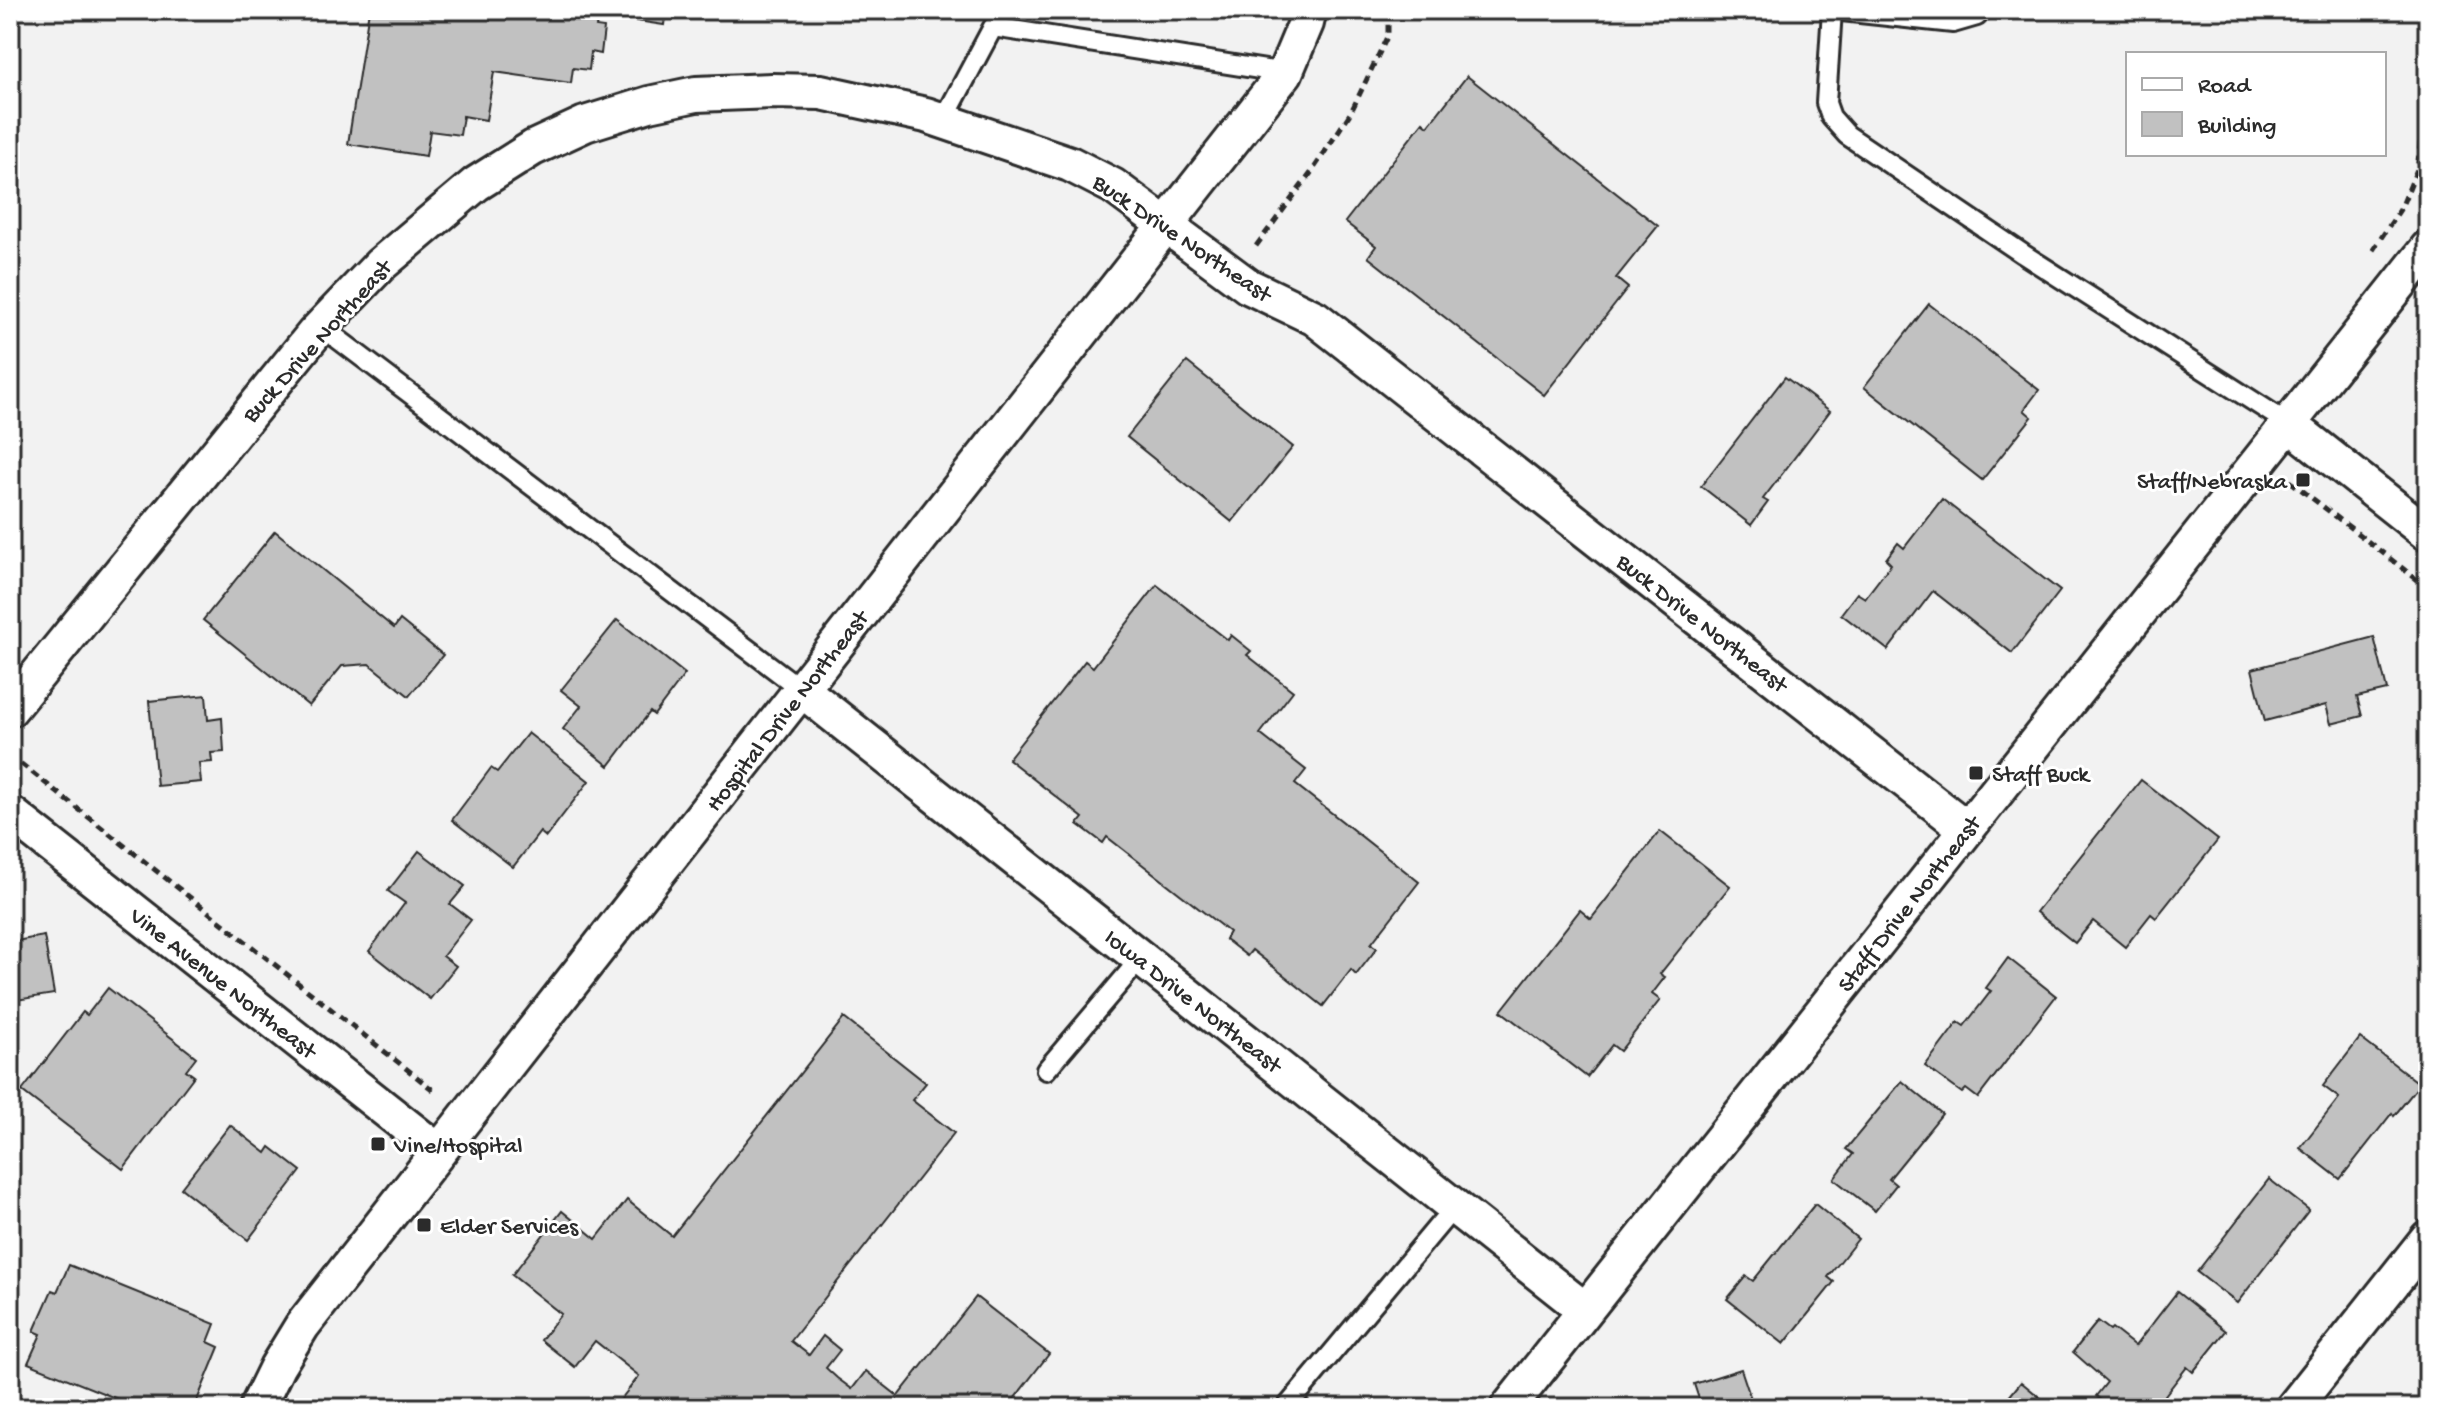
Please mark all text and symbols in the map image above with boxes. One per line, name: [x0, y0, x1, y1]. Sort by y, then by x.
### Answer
legend: [2126, 52, 2386, 156]
text: Road: [2198, 73, 2252, 102]
text: Building: [2197, 113, 2276, 142]
street label: Buck Drive Northeast: [1085, 169, 1278, 312]
street label: Buck Drive Northeast: [237, 253, 401, 431]
place label: Staff/Nebraska: [2137, 469, 2288, 498]
marker: Staff/Nebraska: [2294, 471, 2312, 489]
street label: Buck Drive Northeast: [1608, 548, 1794, 702]
street label: Hospital Drive Northeast: [701, 604, 878, 819]
place label: Staff Buck: [1992, 762, 2091, 791]
marker: Staff Buck: [1967, 764, 1985, 782]
street label: Staff Drive Northeast: [1833, 809, 1990, 999]
street label: Vine Avenue Northeast: [122, 902, 323, 1068]
street label: Iowa Drive Northeast: [1097, 924, 1288, 1082]
place label: Vine/Hospital: [393, 1133, 523, 1162]
marker: Vine/Hospital: [369, 1135, 387, 1153]
place label: Elder Services: [440, 1214, 579, 1243]
marker: Elder Services: [415, 1216, 433, 1234]

